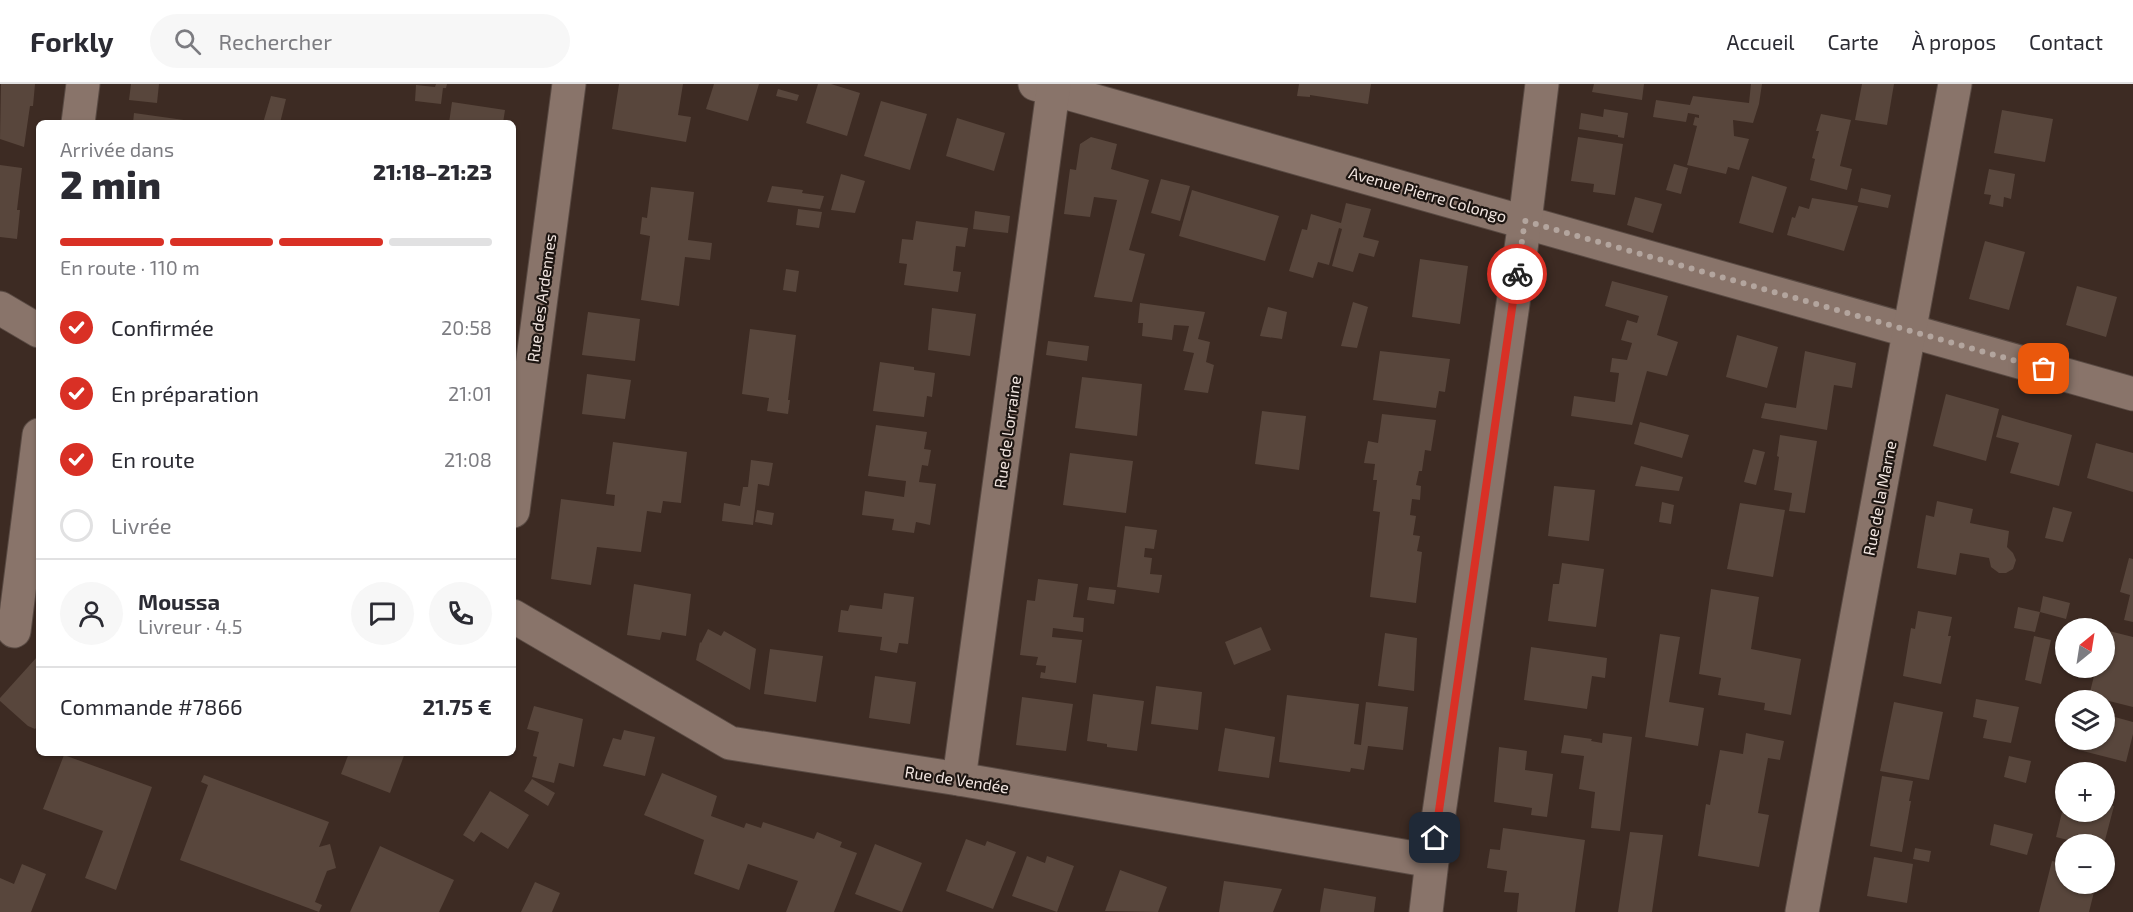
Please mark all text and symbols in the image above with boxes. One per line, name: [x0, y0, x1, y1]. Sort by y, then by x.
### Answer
search box: [150, 14, 570, 68]
text: Forkly: [30, 24, 114, 58]
icon: search: [171, 25, 204, 58]
text: Rechercher: [219, 28, 332, 54]
text: Accueil: [1726, 29, 1795, 54]
text: Carte: [1828, 29, 1879, 54]
text: À propos: [1912, 29, 1996, 54]
text: Contact: [2029, 29, 2103, 54]
text: Arrivée dans: [60, 137, 174, 161]
text: 21:18–21:23: [373, 158, 492, 184]
text: 2 min: [60, 160, 161, 207]
street label: Avenue Pierre Colongo: [1347, 162, 1509, 226]
street label: Rue des Ardennes: [523, 233, 559, 363]
courier: [1487, 244, 1547, 304]
text: En route · 110 m: [60, 255, 200, 279]
icon: bike: [1501, 258, 1534, 291]
icon: check: [60, 311, 93, 344]
text: Confirmée: [111, 314, 214, 340]
text: 20:58: [441, 315, 492, 339]
pin: [2018, 343, 2069, 394]
icon: bag: [2027, 352, 2060, 385]
street label: Rue de Lorraine: [990, 375, 1024, 489]
icon: check: [60, 377, 93, 410]
text: En préparation: [111, 380, 259, 406]
text: 21:01: [448, 381, 492, 405]
street label: Rue de la Marne: [1859, 439, 1899, 557]
icon: check: [60, 443, 93, 476]
text: En route: [111, 446, 195, 472]
text: 21:08: [444, 447, 492, 471]
text: Livrée: [111, 512, 172, 538]
button: person: [60, 582, 123, 645]
button: chat: [351, 582, 414, 645]
button: phone: [429, 582, 492, 645]
text: Moussa: [138, 588, 220, 614]
text: Livreur · 4.5: [138, 614, 243, 638]
north arrow: [2055, 618, 2115, 678]
map controls: [2055, 618, 2115, 894]
button: layers: [2055, 690, 2115, 750]
text: Commande #7866: [60, 693, 243, 719]
text: 21.75 €: [422, 693, 492, 719]
street label: Rue de Vendée: [903, 761, 1011, 797]
button: +: [2055, 762, 2115, 822]
pin: [1409, 812, 1460, 863]
icon: home: [1418, 821, 1451, 854]
button: −: [2055, 834, 2115, 894]

